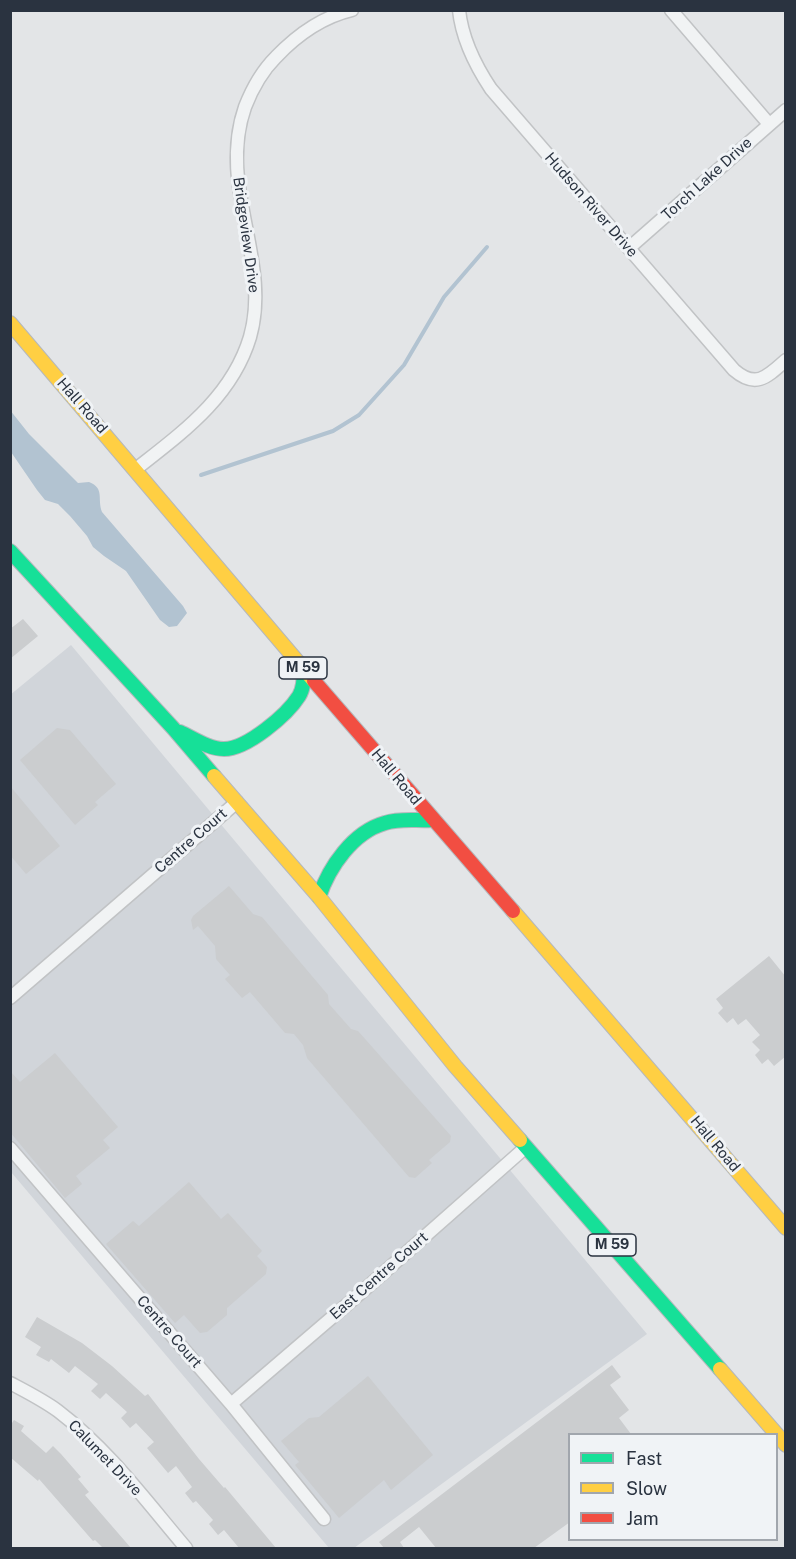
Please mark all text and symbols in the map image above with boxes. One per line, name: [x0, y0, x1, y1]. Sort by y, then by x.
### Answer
street label: Torch Lake Drive: [658, 134, 756, 224]
street label: Hudson River Drive: [541, 149, 641, 261]
street label: Bridgeview Drive: [229, 176, 263, 294]
street label: Hall Road: [53, 375, 111, 437]
road number: M 59: [279, 657, 327, 679]
street label: Hall Road: [367, 745, 425, 809]
street label: Centre Court: [151, 805, 231, 877]
street label: Hall Road: [686, 1112, 744, 1176]
street label: East Centre Court: [326, 1228, 432, 1324]
road number: M 59: [588, 1234, 636, 1256]
street label: Centre Court: [133, 1292, 205, 1372]
street label: Calumet Drive: [64, 1416, 146, 1500]
legend: [568, 1433, 778, 1541]
text: Fast: [626, 1448, 662, 1469]
text: Slow: [626, 1478, 667, 1499]
text: Jam: [626, 1508, 659, 1529]

